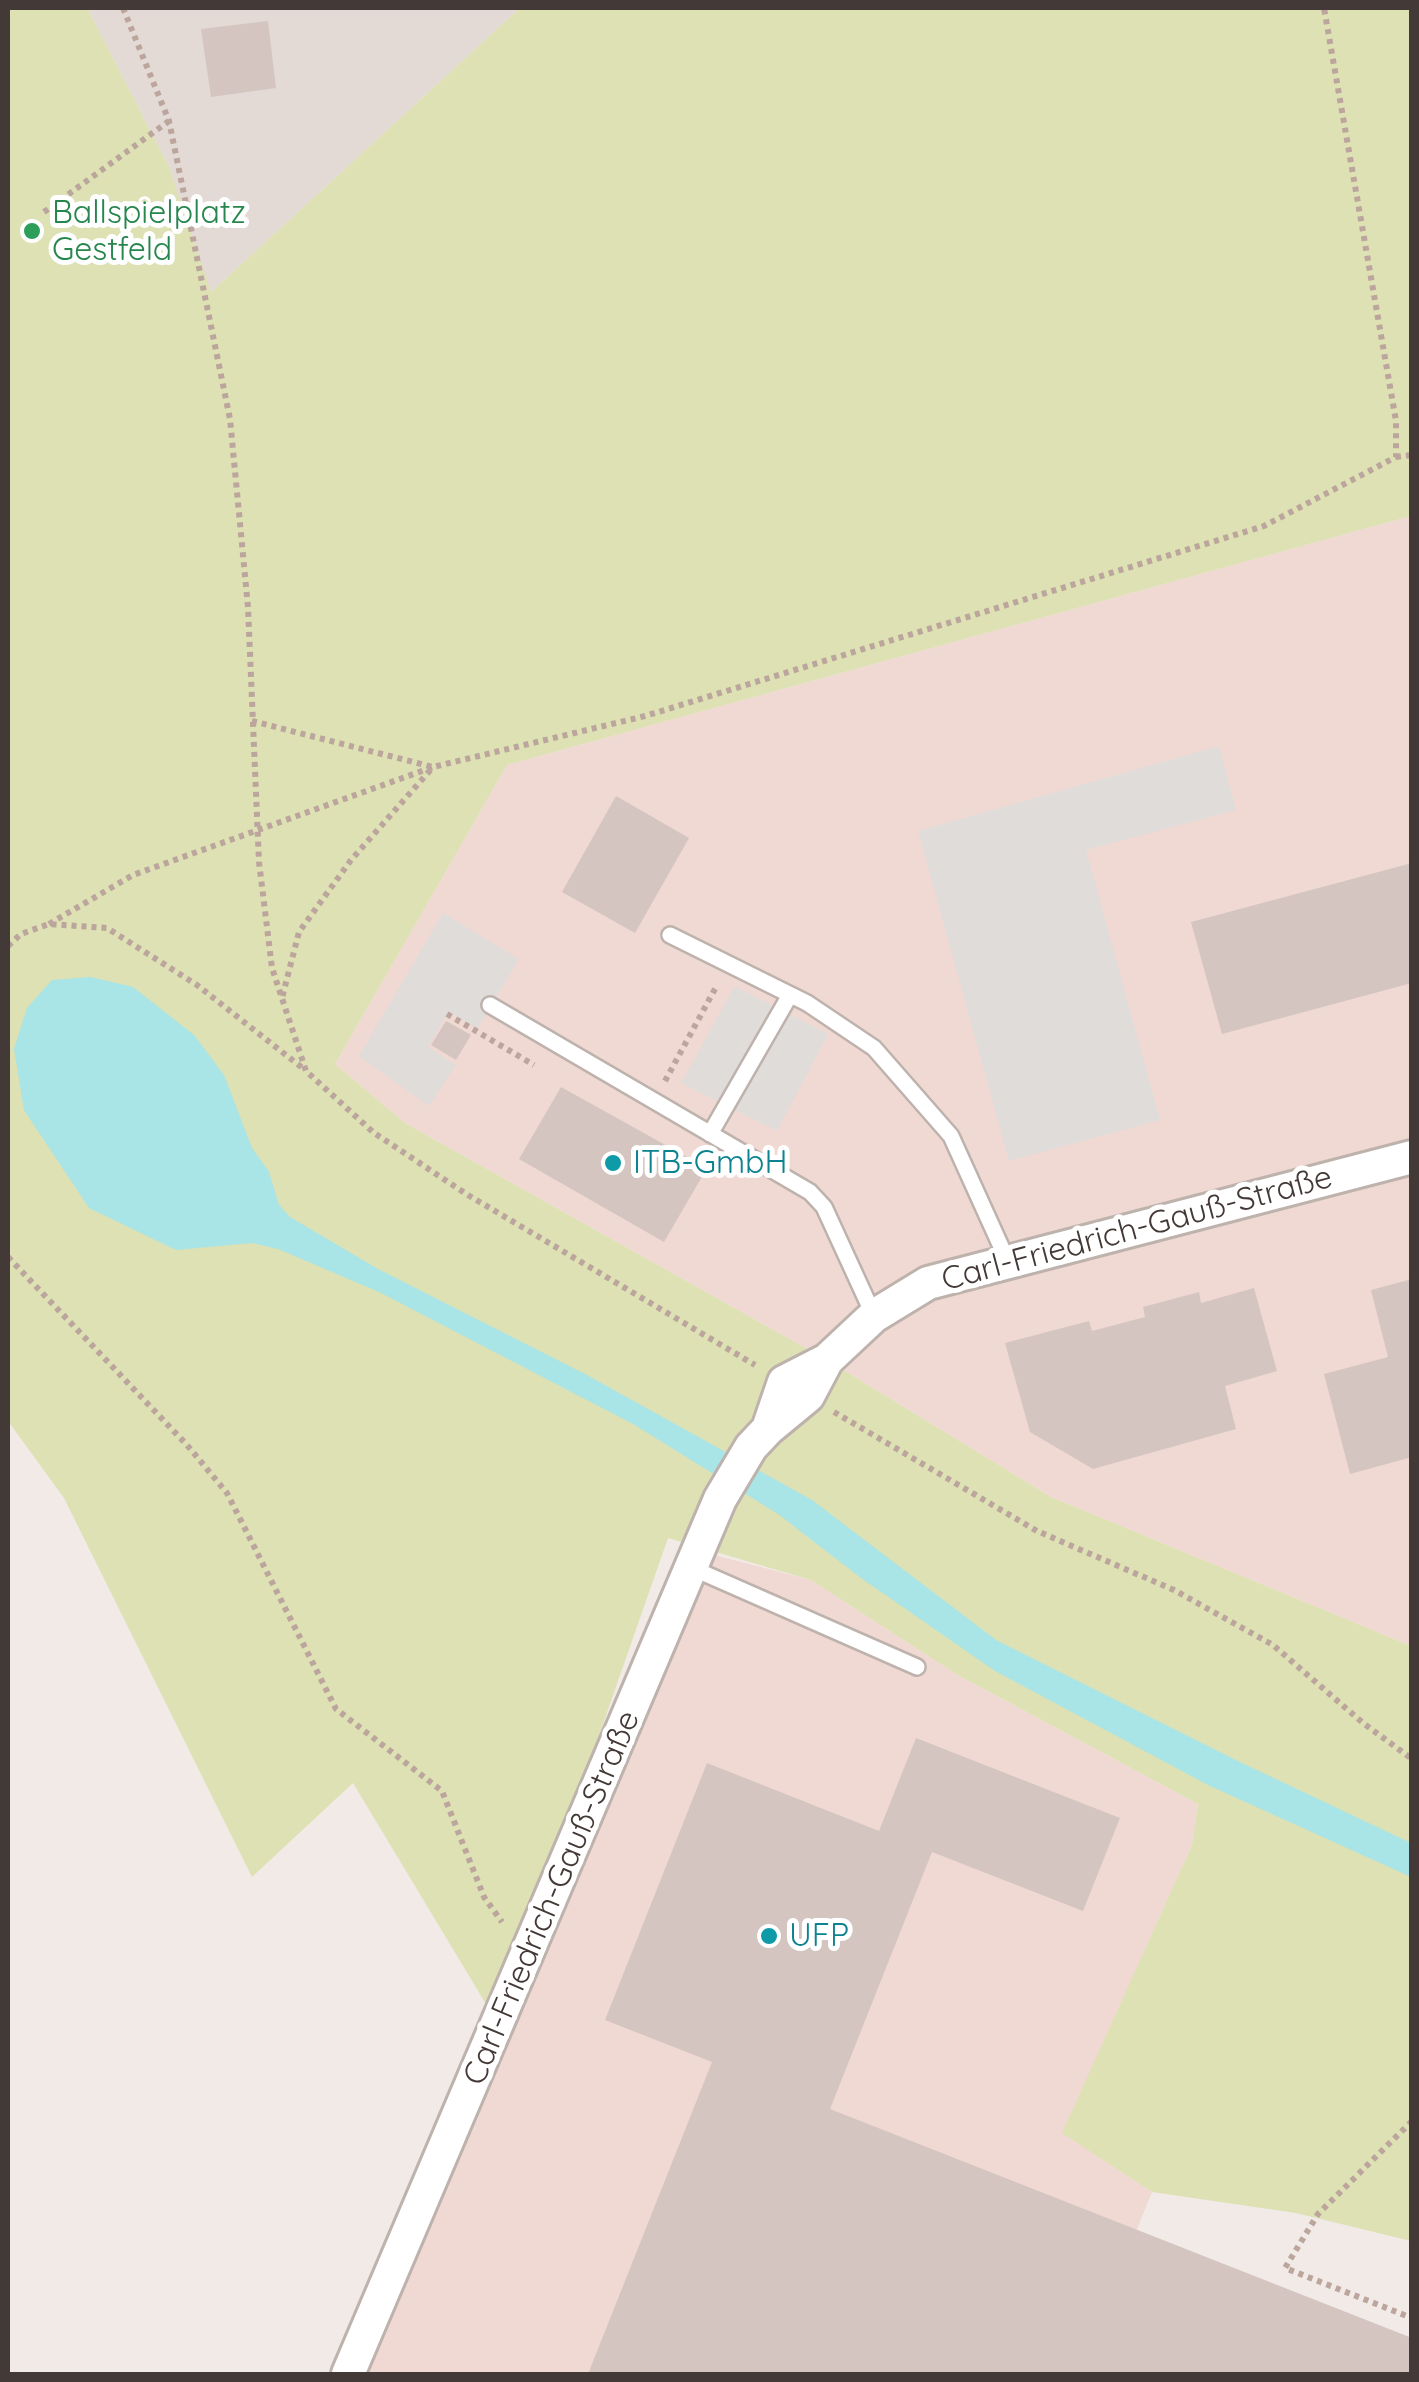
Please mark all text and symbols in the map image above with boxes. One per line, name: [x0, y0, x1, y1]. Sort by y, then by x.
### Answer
place label: Ballspielplatz Gestfeld: [52, 194, 246, 269]
marker: Ballspielplatz Gestfeld: [21, 220, 43, 242]
place label: ITB-GmbH: [633, 1144, 787, 1182]
marker: ITB-GmbH: [602, 1152, 624, 1174]
street label: Carl-Friedrich-Gauß-Straße: [938, 1158, 1336, 1300]
street label: Carl-Friedrich-Gauß-Straße: [456, 1705, 648, 2091]
place label: UFP: [789, 1917, 849, 1955]
marker: UFP: [758, 1925, 780, 1947]

